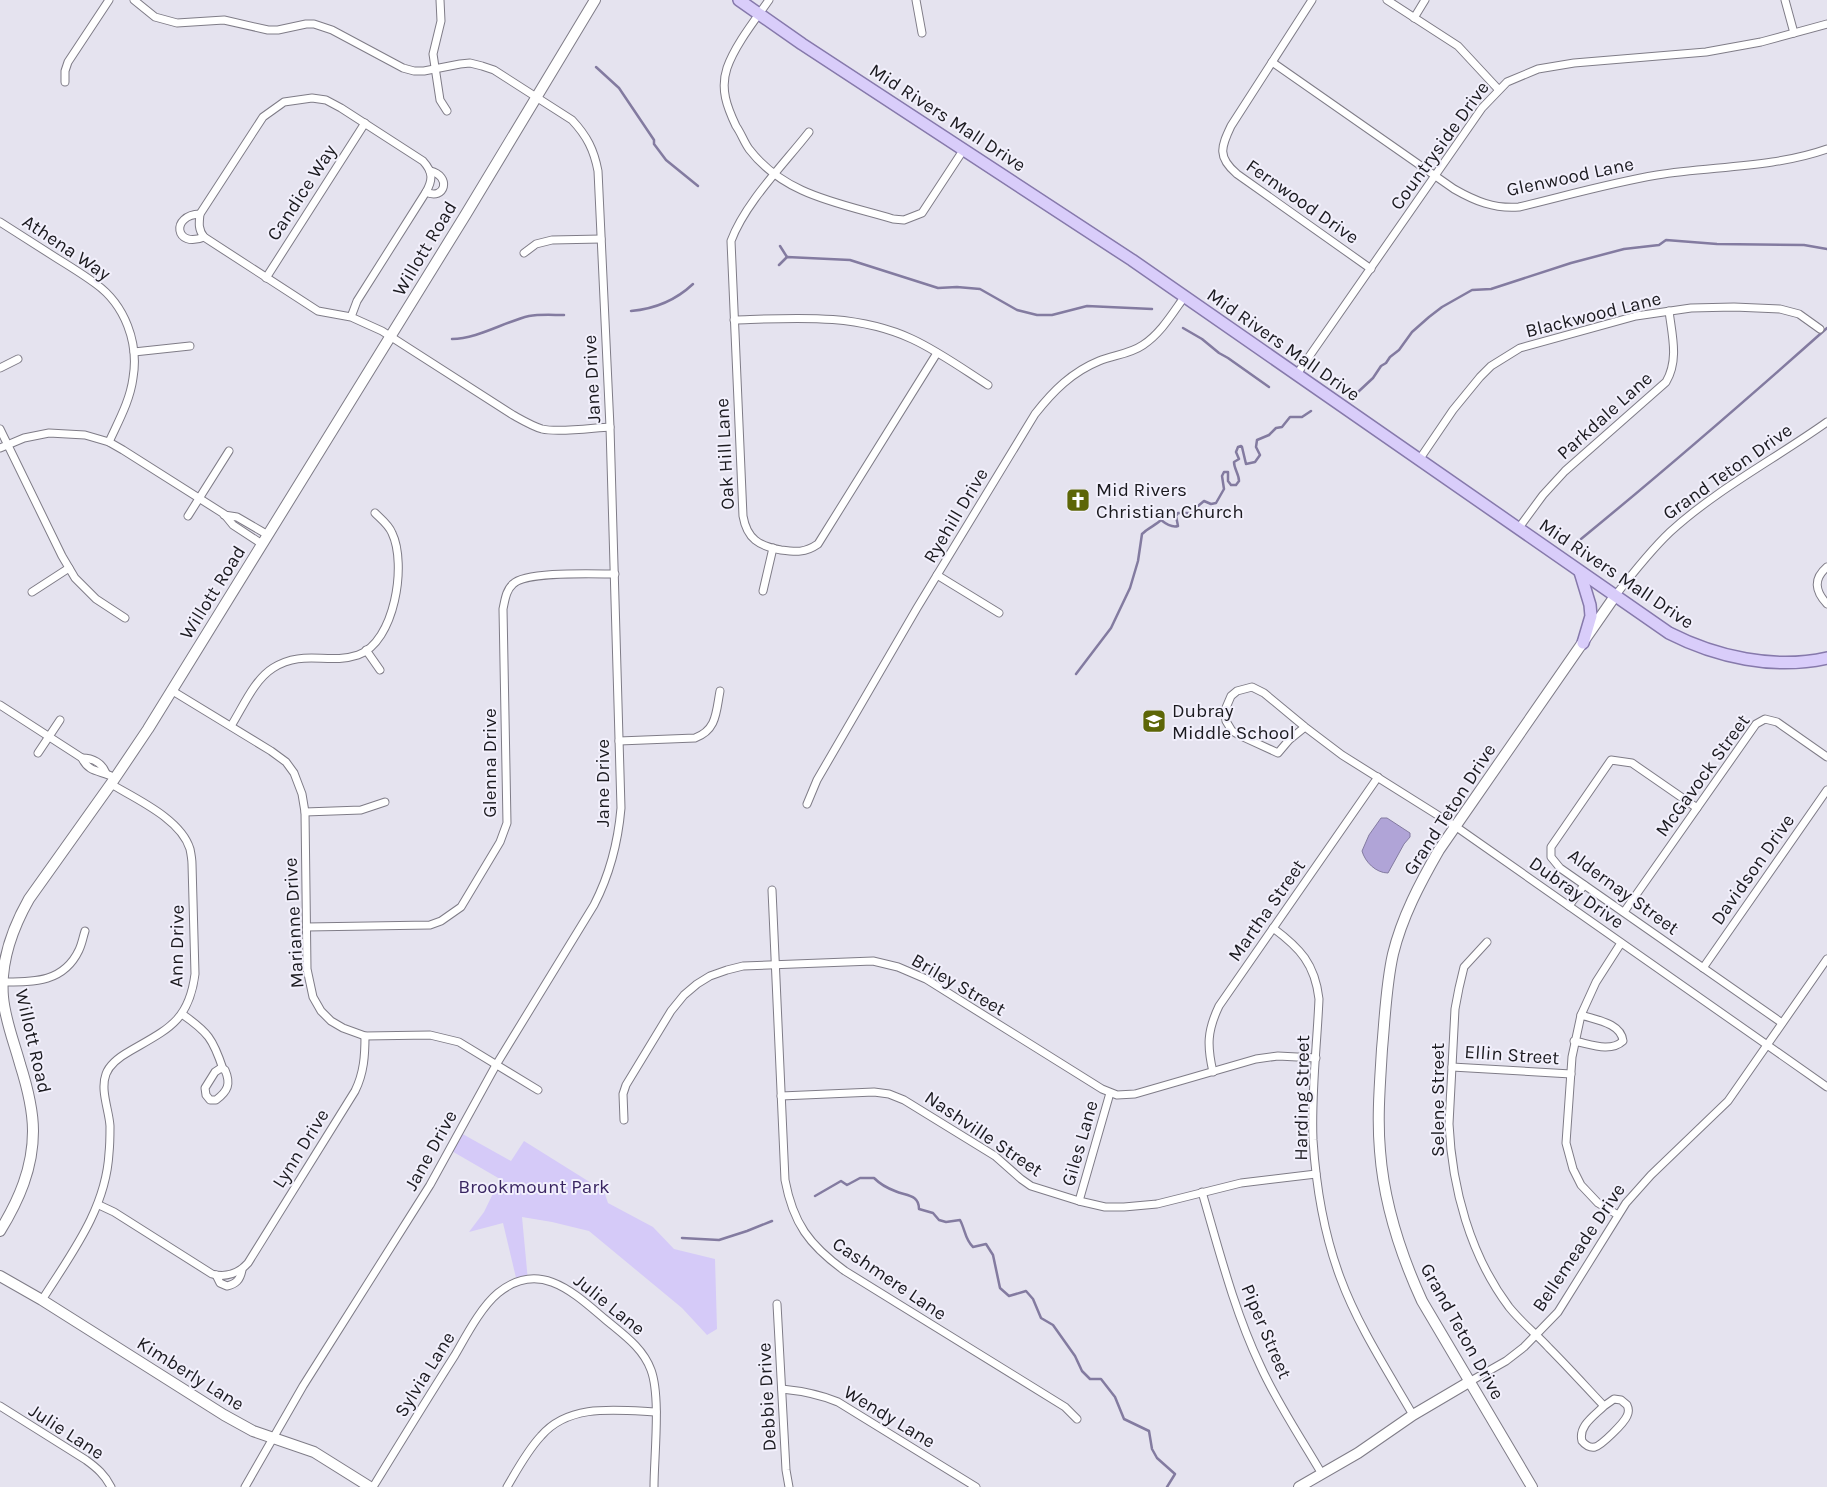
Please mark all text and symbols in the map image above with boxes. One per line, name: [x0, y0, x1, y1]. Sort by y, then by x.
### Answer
street label: Mid Rivers Mall Drive: [865, 59, 1030, 177]
street label: Countryside Drive: [1386, 77, 1494, 214]
street label: Candice Way: [263, 140, 341, 245]
street label: Glenwood Lane: [1505, 153, 1636, 201]
street label: Fernwood Drive: [1242, 155, 1363, 249]
street label: Willott Road: [388, 197, 462, 300]
street label: Athena Way: [18, 210, 115, 285]
street label: Mid Rivers Mall Drive: [1203, 284, 1364, 406]
street label: Blackwood Lane: [1523, 287, 1663, 342]
street label: Jane Drive: [579, 334, 605, 424]
street label: Parkdale Lane: [1553, 367, 1657, 464]
street label: Oak Hill Lane: [711, 397, 739, 510]
street label: Grand Teton Drive: [1659, 419, 1796, 525]
street label: Ryehill Drive: [919, 464, 993, 567]
place label: Mid Rivers Christian Church: [1096, 479, 1244, 523]
church icon: Mid Rivers Christian Church: [1065, 487, 1091, 513]
street label: Mid Rivers Mall Drive: [1535, 514, 1698, 634]
street label: Willott Road: [175, 542, 250, 643]
place label: Dubray Middle School: [1172, 700, 1295, 744]
street label: Glenna Drive: [479, 708, 501, 818]
school or university icon: Dubray Middle School: [1141, 708, 1167, 734]
street label: McGavock Street: [1651, 710, 1755, 841]
street label: Jane Drive: [592, 739, 614, 827]
street label: Grand Teton Drive: [1399, 740, 1501, 879]
street label: Davidson Drive: [1706, 810, 1799, 929]
street label: Aldernay Street: [1564, 844, 1683, 939]
street label: Dubray Drive: [1525, 852, 1628, 933]
street label: Martha Street: [1224, 855, 1310, 966]
street label: Marianne Drive: [280, 857, 308, 989]
street label: Ann Drive: [165, 904, 189, 988]
street label: Briley Street: [908, 949, 1009, 1021]
street label: Willott Road: [10, 987, 56, 1095]
street label: Harding Street: [1290, 1035, 1314, 1161]
street label: Ellin Street: [1464, 1041, 1560, 1069]
street label: Selene Street: [1427, 1043, 1449, 1157]
street label: Nashville Street: [920, 1086, 1046, 1181]
street label: Giles Lane: [1057, 1098, 1103, 1189]
street label: Lynn Drive: [268, 1105, 334, 1192]
street label: Jane Drive: [400, 1107, 462, 1194]
park label: Brookmount Park: [458, 1176, 610, 1198]
street label: Bellemeade Drive: [1528, 1179, 1630, 1316]
street label: Cashmere Lane: [828, 1233, 951, 1325]
street label: Grand Teton Drive: [1416, 1259, 1509, 1404]
street label: Julie Lane: [569, 1269, 649, 1340]
street label: Piper Street: [1236, 1281, 1296, 1382]
street label: Sylvia Lane: [390, 1328, 460, 1421]
street label: Kimberly Lane: [133, 1332, 248, 1416]
street label: Debbie Drive: [753, 1342, 781, 1452]
street label: Wendy Lane: [840, 1381, 939, 1453]
street label: Julie Lane: [25, 1399, 108, 1464]

